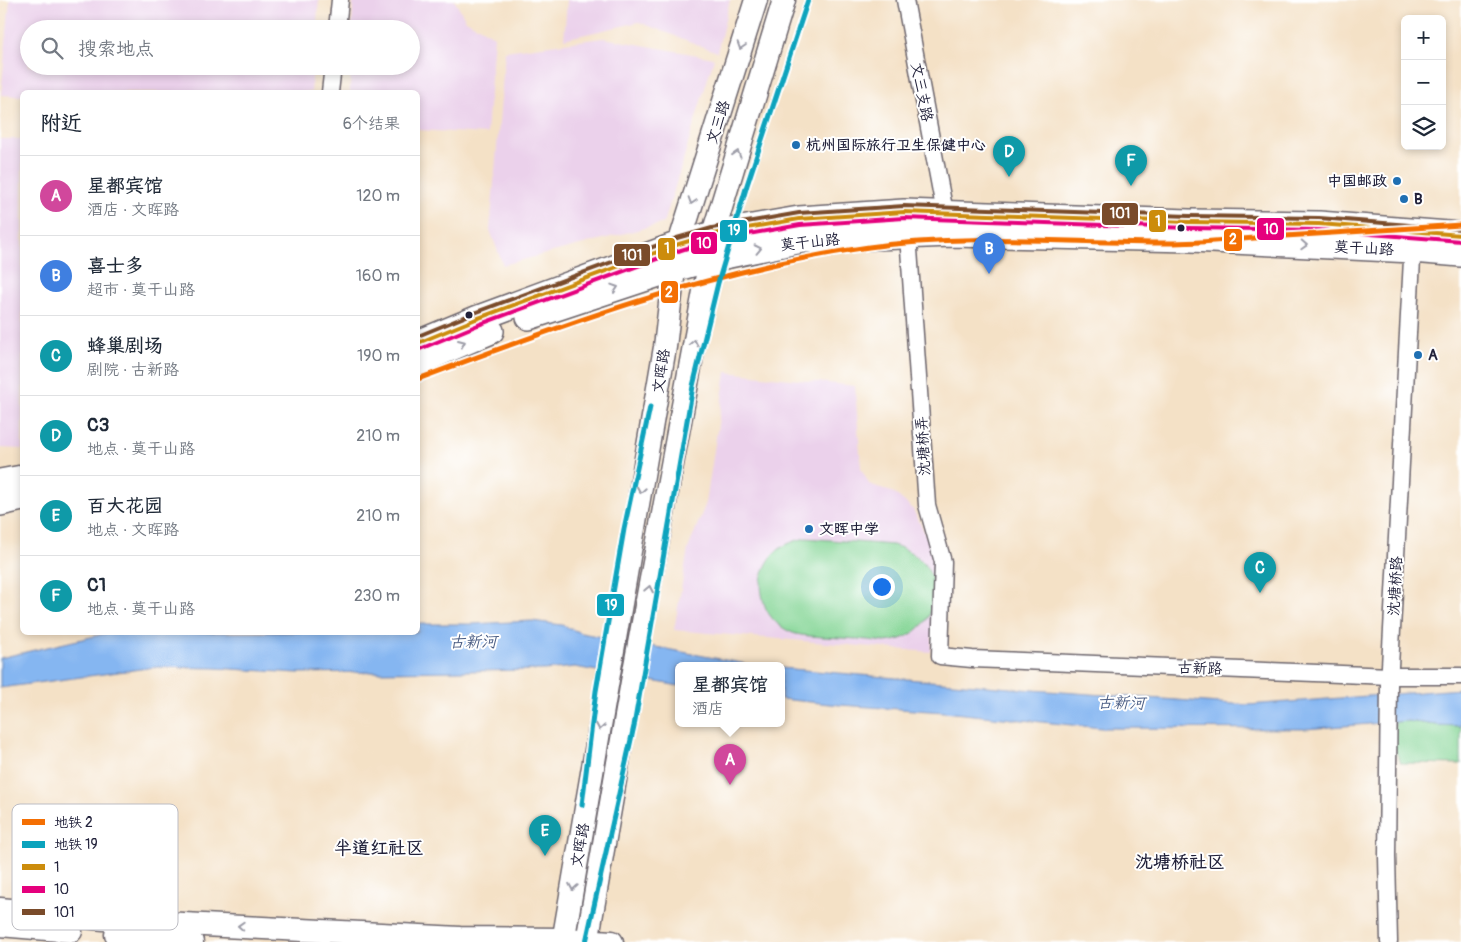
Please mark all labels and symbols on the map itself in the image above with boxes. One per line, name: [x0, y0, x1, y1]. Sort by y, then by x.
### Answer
one-way arrow: [737, 42, 747, 50]
street label: 文三支路: [906, 61, 937, 123]
street label: 文三路: [702, 98, 734, 146]
place label: 杭州国际旅行卫生保健中心: [806, 136, 986, 155]
pin: D: [993, 136, 1025, 177]
marker: 杭州国际旅行卫生保健中心: [790, 139, 802, 151]
pin: F: [1115, 145, 1147, 186]
one-way arrow: [731, 150, 741, 158]
place label: 中国邮政: [1327, 172, 1387, 191]
marker: 中国邮政: [1391, 175, 1403, 187]
place label: B: [1414, 190, 1423, 209]
marker: B: [1398, 193, 1410, 205]
one-way arrow: [688, 197, 698, 205]
line badge: 101: [1101, 202, 1139, 226]
text: 101: [1110, 205, 1130, 222]
line badge: 1: [1148, 209, 1167, 233]
text: 1: [1155, 213, 1161, 230]
line badge: 10: [1256, 217, 1285, 241]
line badge: 19: [719, 219, 748, 243]
text: 10: [1263, 221, 1279, 238]
text: 19: [728, 222, 740, 239]
unlabelled marker: [1176, 223, 1186, 233]
line badge: 2: [1223, 228, 1243, 252]
street label: 莫干山路: [779, 230, 841, 255]
line badge: 10: [690, 231, 718, 255]
text: 2: [1229, 231, 1237, 248]
pin: B: [973, 233, 1005, 274]
text: 10: [696, 235, 712, 252]
line badge: 1: [657, 237, 676, 261]
street label: 莫干山路: [1334, 237, 1394, 260]
text: 1: [664, 240, 670, 257]
one-way arrow: [1300, 240, 1308, 251]
line badge: 101: [613, 243, 651, 267]
one-way arrow: [753, 244, 762, 255]
text: 101: [622, 247, 642, 264]
line badge: 2: [660, 280, 679, 304]
one-way arrow: [610, 284, 619, 294]
text: 2: [665, 284, 673, 301]
unlabelled marker: [464, 310, 474, 320]
one-way arrow: [457, 339, 466, 350]
one-way arrow: [689, 339, 699, 347]
place label: A: [1428, 346, 1438, 365]
street label: 文晖路: [649, 347, 674, 395]
marker: A: [1412, 349, 1424, 361]
street label: 沈塘桥弄: [912, 415, 935, 477]
one-way arrow: [636, 486, 646, 494]
place label: 文晖中学: [819, 520, 879, 539]
marker: 文晖中学: [803, 523, 815, 535]
pin: C: [1244, 552, 1276, 593]
street label: 沈塘桥路: [1384, 556, 1407, 616]
your location: [869, 574, 895, 600]
one-way arrow: [643, 584, 653, 593]
line badge: 19: [596, 593, 625, 617]
text: 19: [605, 597, 617, 614]
water label: 古新河: [449, 632, 500, 652]
street label: 古新路: [1177, 658, 1223, 679]
water label: 古新河: [1097, 693, 1148, 713]
one-way arrow: [596, 723, 606, 731]
pin: A: [714, 744, 746, 785]
legend: [12, 804, 178, 930]
text: 地铁 2: [54, 814, 93, 831]
pin: E: [529, 815, 561, 856]
street label: 文晖路: [567, 821, 594, 869]
text: 地铁 19: [54, 836, 98, 853]
district label: 半道红社区: [334, 837, 424, 860]
district label: 沈塘桥社区: [1135, 851, 1225, 874]
text: 1: [54, 859, 59, 876]
text: 10: [54, 881, 69, 898]
one-way arrow: [568, 883, 578, 891]
text: 101: [54, 904, 75, 921]
one-way arrow: [237, 921, 245, 932]

